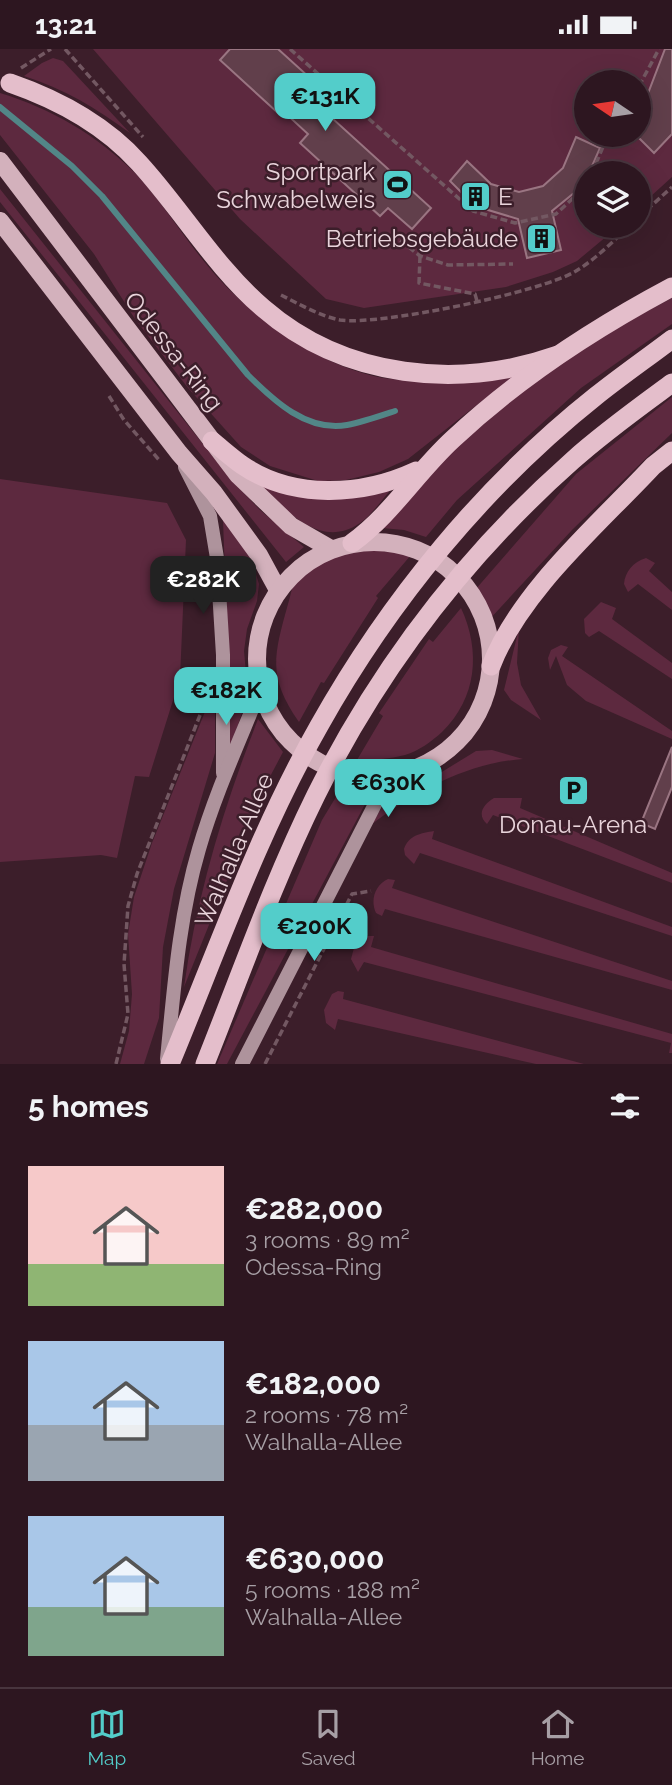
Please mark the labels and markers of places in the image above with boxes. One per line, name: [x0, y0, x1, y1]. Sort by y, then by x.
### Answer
pin: €131K: [276, 73, 374, 133]
place label: Sportpark Schwabelweis: [216, 157, 375, 214]
sports icon: Sportpark Schwabelweis: [381, 168, 415, 202]
building icon: E: [458, 179, 492, 213]
place label: E: [498, 182, 513, 211]
building icon: Betriebsgebäude: [524, 221, 558, 255]
place label: Betriebsgebäude: [326, 224, 518, 253]
pin: €282K: [154, 557, 252, 616]
pin: €182K: [177, 667, 275, 727]
pin: €630K: [339, 759, 437, 819]
parking icon: Donau-Arena: [556, 773, 590, 807]
place label: Donau-Arena: [499, 810, 647, 839]
pin: €200K: [265, 904, 363, 963]

